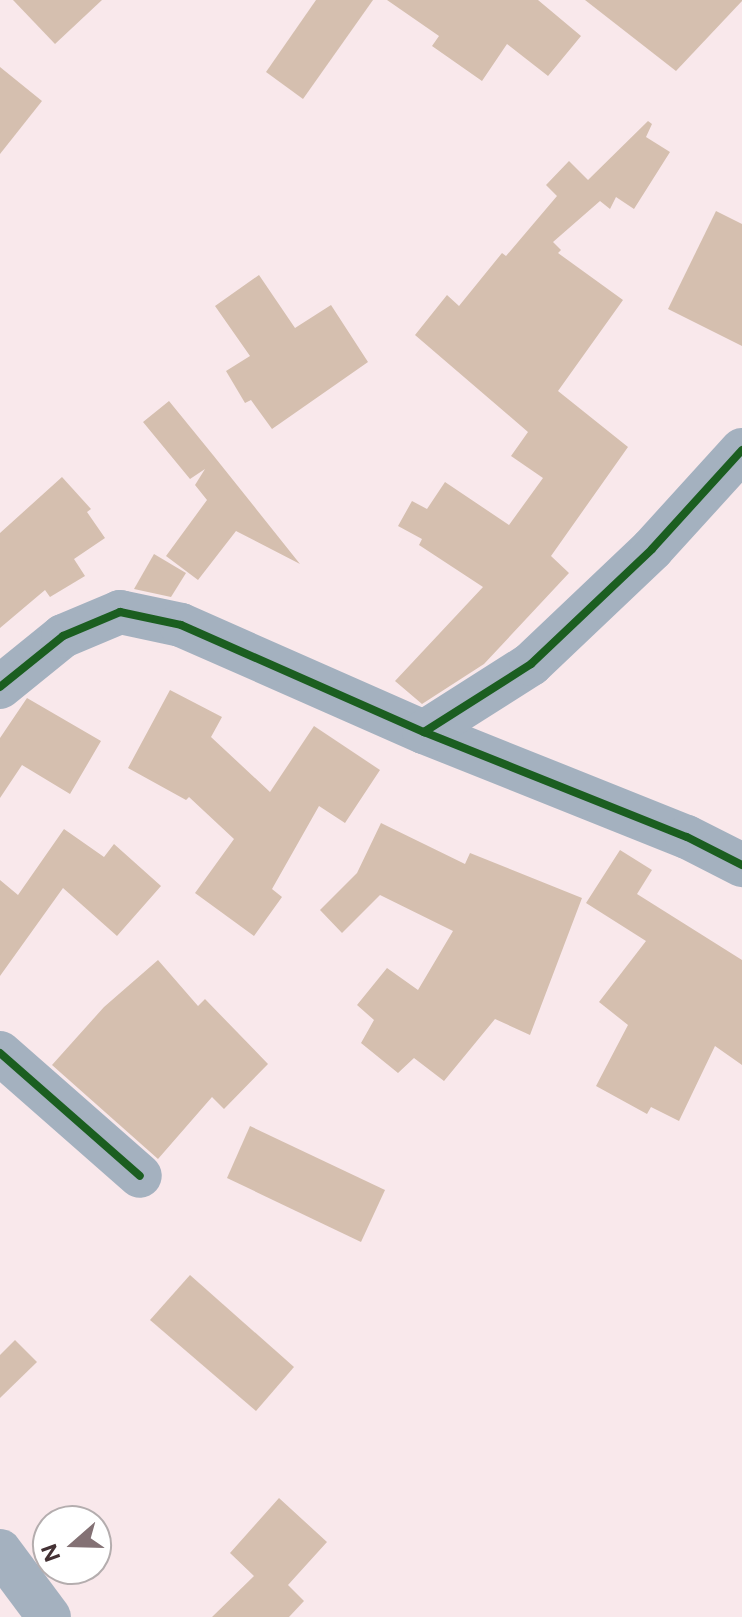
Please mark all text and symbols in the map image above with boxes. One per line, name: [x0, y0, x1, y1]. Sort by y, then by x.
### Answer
north arrow: [32, 1505, 112, 1585]
text: N: [35, 1540, 66, 1565]

